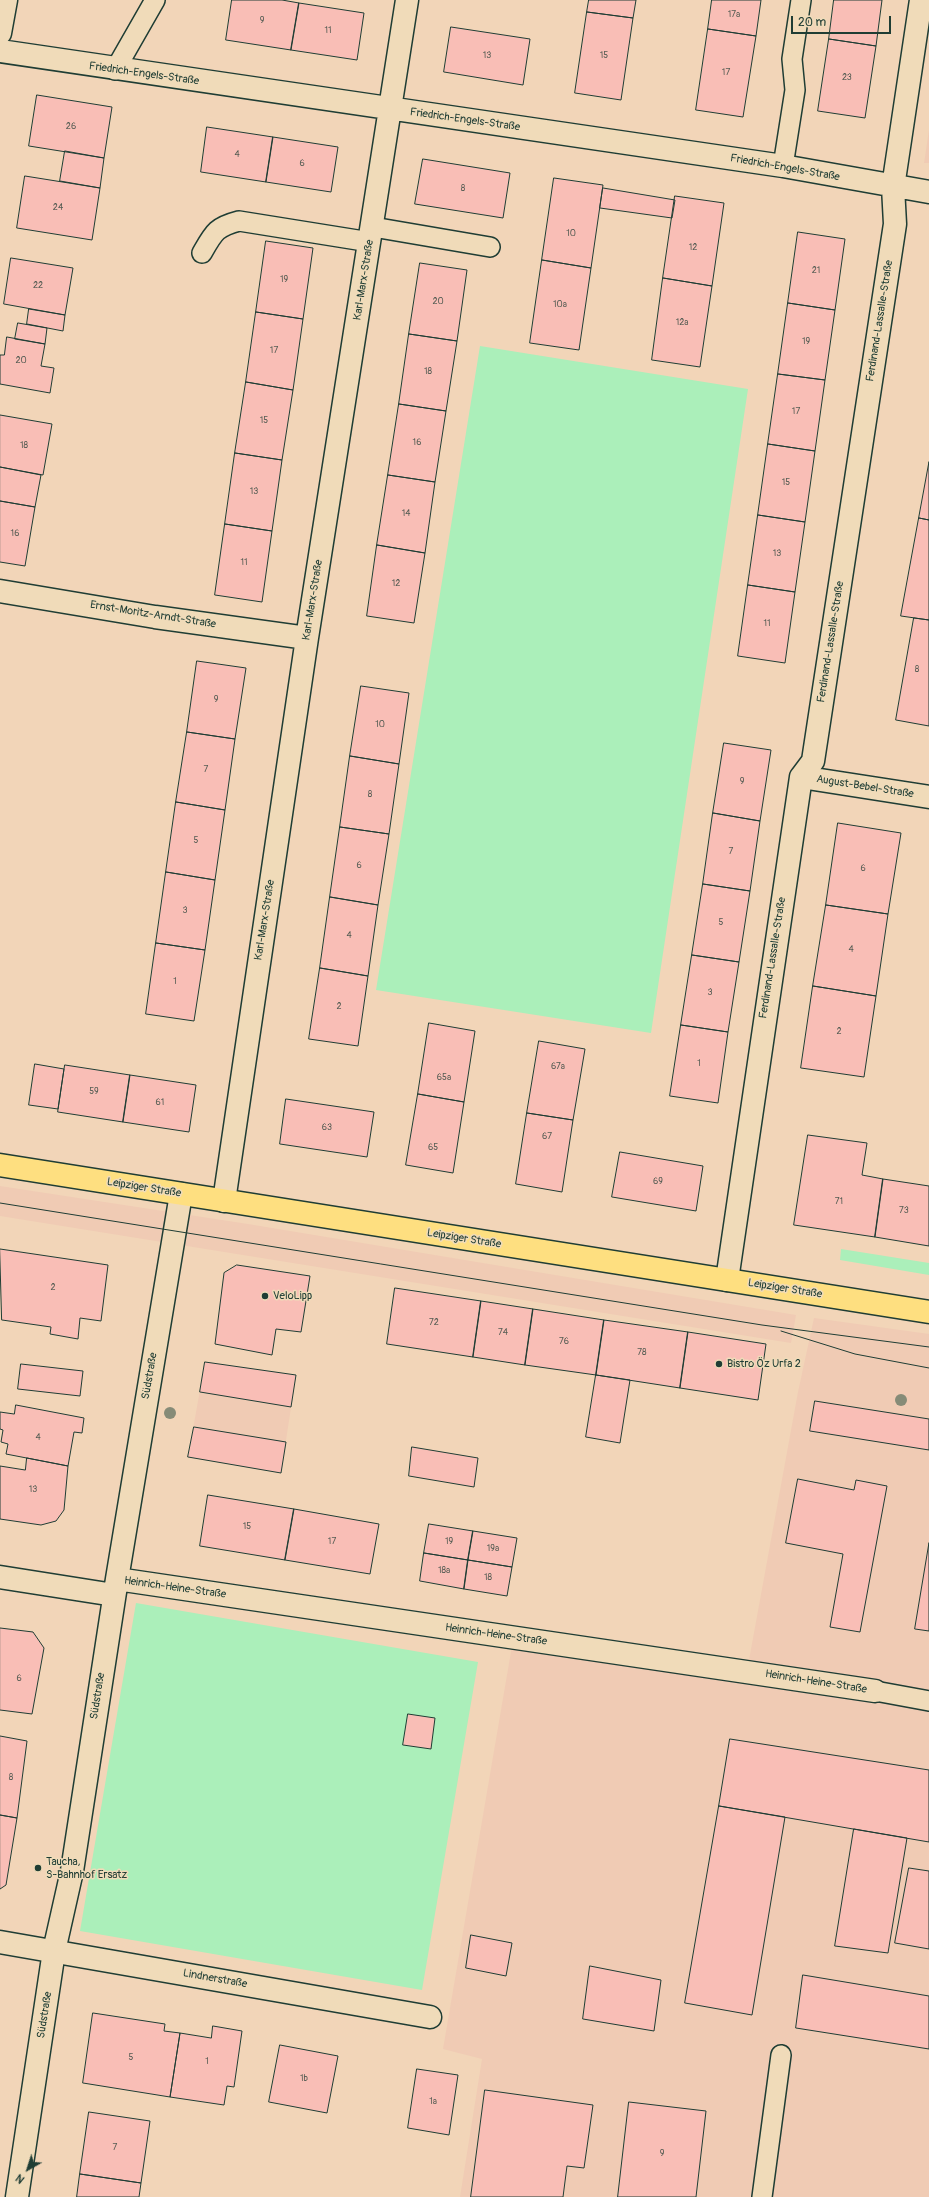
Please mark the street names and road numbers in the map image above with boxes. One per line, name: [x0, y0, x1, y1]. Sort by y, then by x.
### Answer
street label: Friedrich-Engels-Straße: [88, 60, 200, 88]
street label: Friedrich-Engels-Straße: [409, 106, 521, 134]
street label: Friedrich-Engels-Straße: [729, 152, 841, 184]
street label: Karl-Marx-Straße: [351, 239, 377, 321]
street label: Ferdinand-Lassalle-Straße: [864, 259, 896, 383]
street label: Karl-Marx-Straße: [300, 559, 326, 641]
street label: Ferdinand-Lassalle-Straße: [815, 580, 847, 704]
street label: Ernst-Moritz-Arndt-Straße: [89, 599, 217, 631]
street label: August-Bebel-Straße: [815, 773, 915, 801]
street label: Karl-Marx-Straße: [252, 879, 278, 961]
street label: Ferdinand-Lassalle-Straße: [757, 896, 789, 1020]
street label: Leipziger Straße: [106, 1176, 182, 1200]
street label: Leipziger Straße: [426, 1227, 502, 1251]
street label: Leipziger Straße: [747, 1277, 823, 1301]
street label: Südstraße: [139, 1352, 161, 1400]
street label: Heinrich-Heine-Straße: [123, 1574, 227, 1602]
street label: Heinrich-Heine-Straße: [444, 1621, 548, 1649]
street label: Heinrich-Heine-Straße: [764, 1667, 868, 1697]
street label: Südstraße: [88, 1672, 108, 1720]
street label: Lindnerstraße: [182, 1967, 248, 1991]
street label: Südstraße: [35, 1991, 55, 2039]

